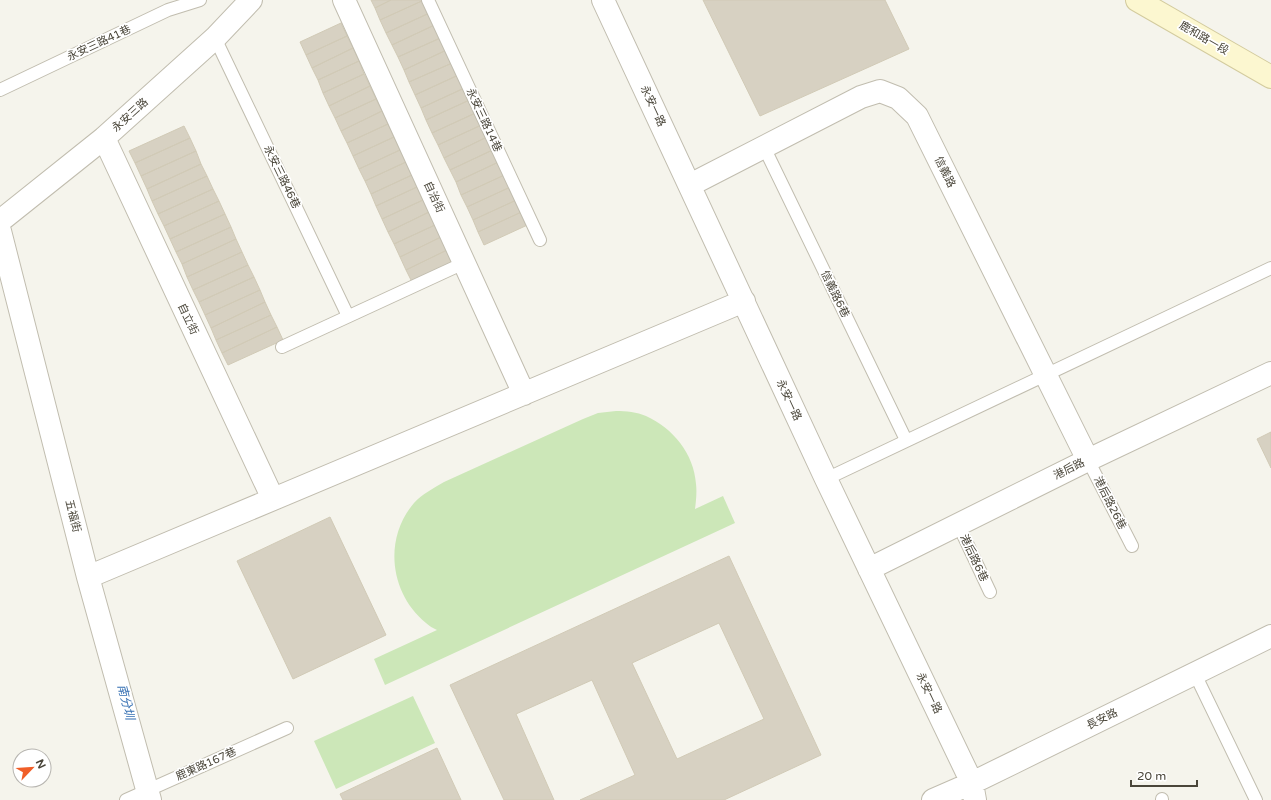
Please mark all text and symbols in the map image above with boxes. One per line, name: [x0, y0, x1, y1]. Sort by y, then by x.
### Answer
street label: 鹿和路一段: [1177, 19, 1231, 57]
street label: 永安三路41巷: [65, 23, 133, 63]
street label: 永安一路: [638, 83, 668, 129]
street label: 永安三路14巷: [464, 86, 504, 154]
street label: 永安三路: [109, 95, 151, 135]
street label: 永安三路46巷: [261, 143, 303, 211]
street label: 信義路: [932, 154, 958, 190]
street label: 自治街: [421, 179, 447, 215]
street label: 信義路6巷: [818, 268, 852, 320]
street label: 自立街: [175, 301, 201, 337]
street label: 永安一路: [774, 377, 804, 423]
street label: 港后路: [1051, 456, 1087, 482]
street label: 港后路26巷: [1091, 474, 1129, 532]
street label: 五福街: [63, 498, 83, 534]
street label: 港后路6巷: [957, 532, 991, 584]
street label: 永安一路: [914, 670, 944, 716]
water label: 南分圳: [115, 683, 138, 723]
street label: 長安路: [1084, 706, 1120, 732]
street label: 鹿東路167巷: [174, 745, 238, 783]
north arrow: [12, 748, 52, 788]
text: N: [33, 757, 48, 771]
scale bar: [1131, 762, 1197, 788]
text: 20 m: [1137, 769, 1166, 783]

